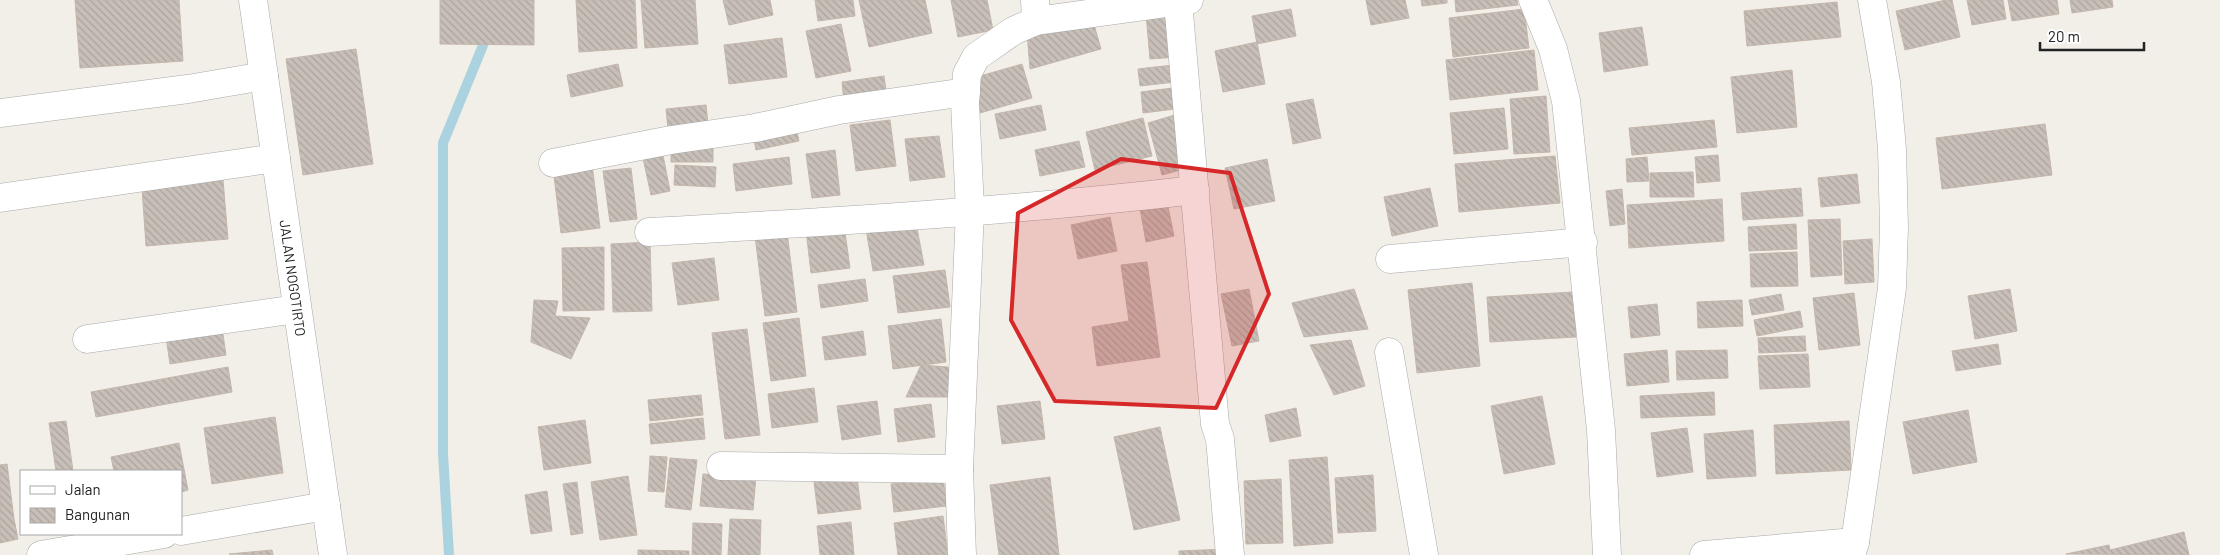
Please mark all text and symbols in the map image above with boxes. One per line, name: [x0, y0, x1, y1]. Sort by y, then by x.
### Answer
scale bar: [2040, 20, 2144, 52]
text: 20 m: [2048, 27, 2080, 45]
street label: JALAN NOGOTIRTO: [276, 219, 310, 337]
legend: [20, 470, 182, 535]
text: Jalan: [65, 480, 101, 498]
text: Bangunan: [65, 505, 130, 523]

